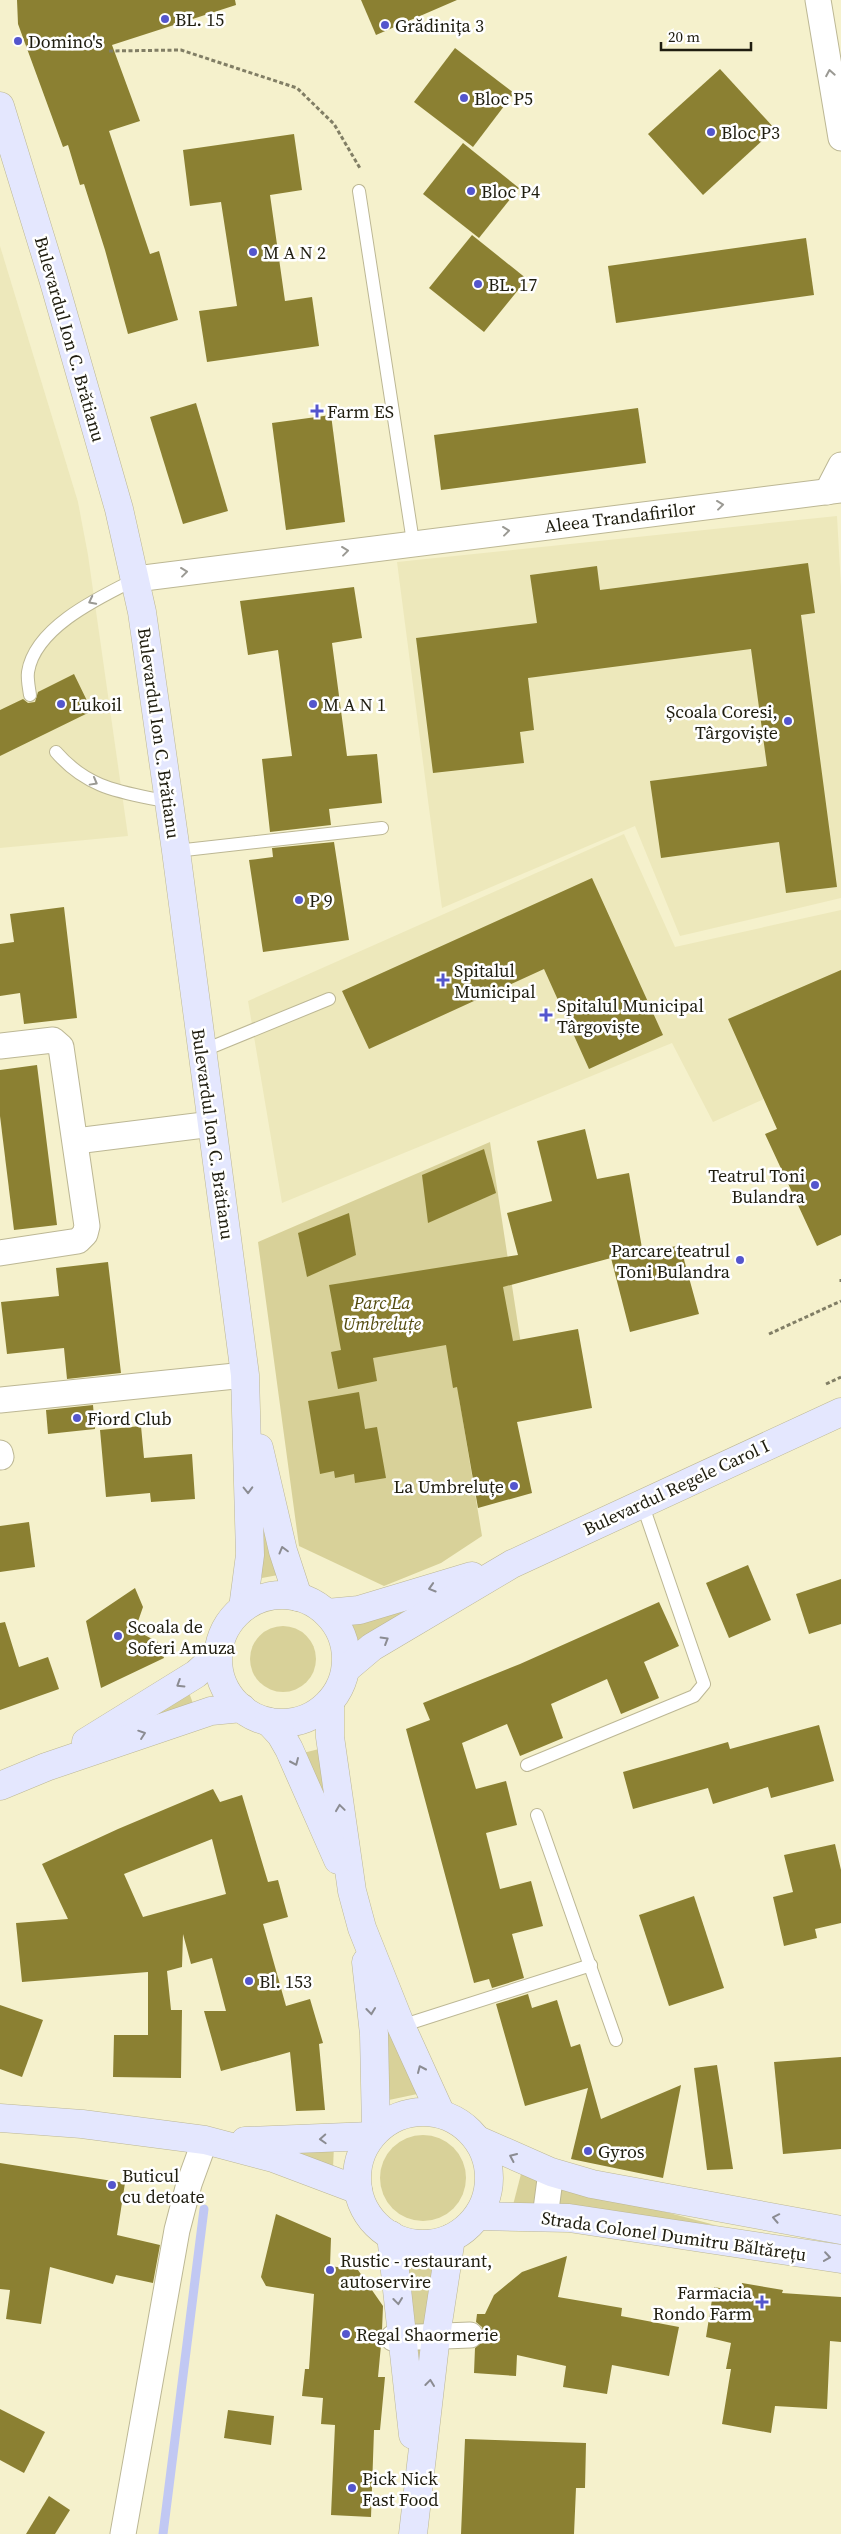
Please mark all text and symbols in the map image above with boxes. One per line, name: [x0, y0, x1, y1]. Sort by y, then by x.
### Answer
place label: BL. 15: [175, 7, 224, 32]
marker: BL. 15: [159, 13, 171, 25]
place label: Grădinița 3: [395, 13, 484, 38]
marker: Grădinița 3: [379, 19, 391, 31]
scale bar: [661, 20, 751, 52]
text: 20 m: [668, 26, 700, 47]
place label: Domino's: [28, 29, 103, 54]
marker: Domino's: [12, 35, 24, 47]
one-way arrow: [825, 68, 836, 76]
place label: Bloc P5: [474, 86, 533, 111]
marker: Bloc P5: [458, 92, 470, 104]
place label: Bloc P3: [721, 120, 780, 145]
marker: Bloc P3: [705, 126, 717, 138]
place label: Bloc P4: [481, 179, 540, 204]
marker: Bloc P4: [465, 185, 477, 197]
street label: Bulevardul Ion C. Brătianu: [29, 233, 111, 445]
place label: M A N 2: [263, 240, 326, 265]
marker: M A N 2: [247, 246, 259, 258]
place label: BL. 17: [488, 272, 537, 297]
marker: BL. 17: [472, 278, 484, 290]
place label: Farm ES: [327, 399, 394, 424]
marker: Farm ES: [311, 405, 323, 417]
street label: Aleea Trandafirilor: [543, 495, 697, 539]
one-way arrow: [716, 500, 724, 511]
one-way arrow: [503, 526, 511, 537]
one-way arrow: [341, 546, 349, 557]
one-way arrow: [180, 567, 188, 578]
one-way arrow: [89, 595, 98, 605]
street label: Bulevardul Ion C. Brătianu: [132, 626, 186, 840]
place label: Lukoil: [71, 692, 122, 717]
place label: M A N 1: [323, 692, 386, 717]
marker: Lukoil: [55, 698, 67, 710]
marker: M A N 1: [307, 698, 319, 710]
place label: Școala Coresi, Târgoviște: [666, 699, 778, 745]
marker: Școala Coresi, Târgoviște: [782, 715, 794, 727]
one-way arrow: [88, 776, 97, 786]
place label: P 9: [309, 888, 333, 913]
marker: P 9: [293, 894, 305, 906]
place label: Spitalul Municipal: [454, 958, 536, 1004]
marker: Spitalul Municipal: [436, 973, 450, 987]
place label: Spitalul Municipal Târgoviște: [557, 993, 704, 1039]
marker: Spitalul Municipal Târgoviște: [539, 1008, 553, 1022]
street label: Bulevardul Ion C. Brătianu: [186, 1027, 240, 1241]
place label: Teatrul Toni Bulandra: [708, 1163, 806, 1209]
marker: Teatrul Toni Bulandra: [809, 1179, 821, 1191]
place label: Parcare teatrul Toni Bulandra: [611, 1238, 731, 1284]
marker: Parcare teatrul Toni Bulandra: [734, 1254, 746, 1266]
park label: Parc La Umbreluțe: [343, 1290, 422, 1336]
place label: Fiord Club: [87, 1406, 172, 1431]
marker: Fiord Club: [71, 1412, 83, 1424]
street label: Bulevardul Regele Carol I: [579, 1433, 773, 1541]
place label: La Umbreluțe: [394, 1474, 504, 1499]
marker: La Umbreluțe: [508, 1480, 520, 1492]
one-way arrow: [243, 1487, 254, 1495]
one-way arrow: [278, 1547, 288, 1555]
one-way arrow: [428, 1583, 436, 1593]
place label: Scoala de Soferi Amuza: [128, 1614, 236, 1660]
marker: Scoala de Soferi Amuza: [112, 1630, 124, 1642]
one-way arrow: [379, 1636, 388, 1646]
one-way arrow: [176, 1677, 185, 1687]
one-way arrow: [138, 1730, 146, 1740]
one-way arrow: [288, 1757, 299, 1766]
one-way arrow: [335, 1804, 346, 1812]
place label: Bl. 153: [259, 1969, 312, 1994]
marker: Bl. 153: [243, 1975, 255, 1987]
one-way arrow: [365, 2008, 376, 2016]
one-way arrow: [416, 2065, 427, 2074]
one-way arrow: [318, 2133, 326, 2144]
place label: Gyros: [598, 2139, 645, 2164]
marker: Gyros: [582, 2145, 594, 2157]
one-way arrow: [509, 2152, 518, 2163]
place label: Buticul cu detoate: [122, 2163, 205, 2209]
marker: Buticul cu detoate: [106, 2179, 118, 2191]
street label: Strada Colonel Dumitru Băltărețu: [540, 2205, 808, 2267]
one-way arrow: [771, 2213, 780, 2223]
place label: Rustic - restaurant, autoservire: [340, 2248, 492, 2294]
one-way arrow: [824, 2251, 832, 2262]
marker: Rustic - restaurant, autoservire: [324, 2264, 336, 2276]
place label: Farmacia Rondo Farm: [653, 2280, 753, 2326]
marker: Farmacia Rondo Farm: [756, 2296, 768, 2308]
one-way arrow: [392, 2297, 403, 2305]
place label: Regal Shaormerie: [356, 2322, 498, 2347]
marker: Regal Shaormerie: [340, 2328, 352, 2340]
one-way arrow: [424, 2379, 435, 2387]
place label: Pick Nick Fast Food: [362, 2466, 438, 2512]
marker: Pick Nick Fast Food: [346, 2482, 358, 2494]

